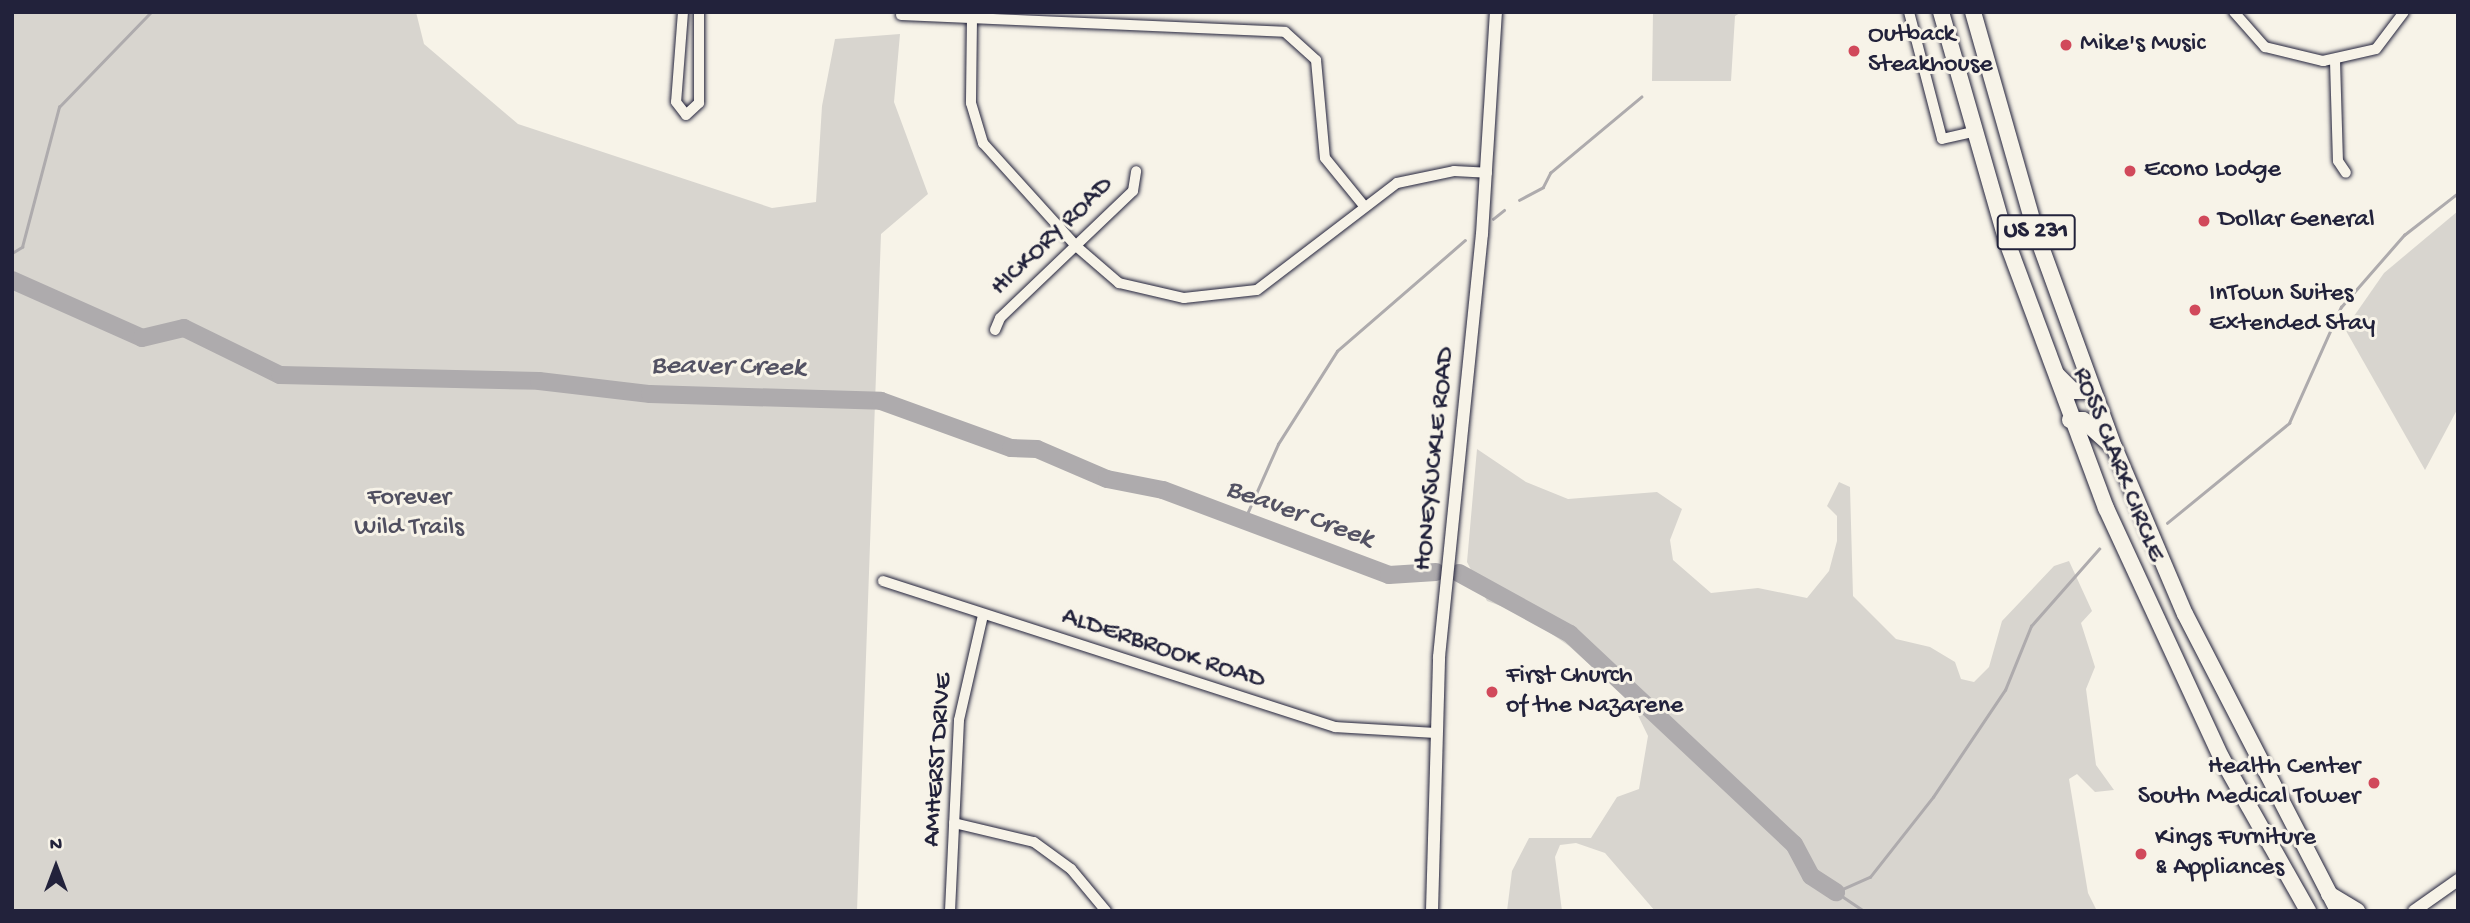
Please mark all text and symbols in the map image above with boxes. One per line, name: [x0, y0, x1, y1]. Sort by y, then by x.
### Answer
place label: Outback Steakhouse: [1868, 20, 1993, 82]
place label: Mike's Music: [2080, 29, 2205, 61]
marker: Mike's Music: [2058, 37, 2074, 53]
marker: Outback Steakhouse: [1846, 43, 1862, 59]
place label: Econo Lodge: [2144, 155, 2281, 187]
marker: Econo Lodge: [2122, 163, 2138, 179]
street label: HICKORY ROAD: [985, 171, 1121, 303]
place label: Dollar General: [2218, 205, 2375, 237]
road number: US 231: [1996, 212, 2076, 253]
marker: Dollar General: [2196, 213, 2212, 229]
place label: InTown Suites Extended Stay: [2209, 279, 2375, 340]
marker: InTown Suites Extended Stay: [2187, 302, 2203, 318]
street label: HONEYSUCKLE ROAD: [1409, 346, 1463, 572]
water label: Beaver Creek: [651, 350, 805, 386]
street label: ROSS CLARK CIRCLE: [2064, 363, 2170, 567]
water label: Beaver Creek: [1221, 473, 1377, 557]
park label: Forever Wild Trails: [354, 483, 464, 544]
street label: ALDERBROOK ROAD: [1057, 602, 1269, 698]
place label: First Church of the Nazarene: [1506, 661, 1683, 722]
street label: AMHERST DRIVE: [917, 672, 961, 848]
marker: First Church of the Nazarene: [1484, 684, 1500, 700]
place label: Health Center South Medical Tower: [2138, 752, 2360, 814]
marker: Health Center South Medical Tower: [2366, 775, 2382, 791]
place label: Kings Furniture & Appliances: [2155, 823, 2316, 884]
north arrow: [21, 832, 91, 902]
text: N: [50, 834, 62, 857]
marker: Kings Furniture & Appliances: [2133, 846, 2149, 862]

